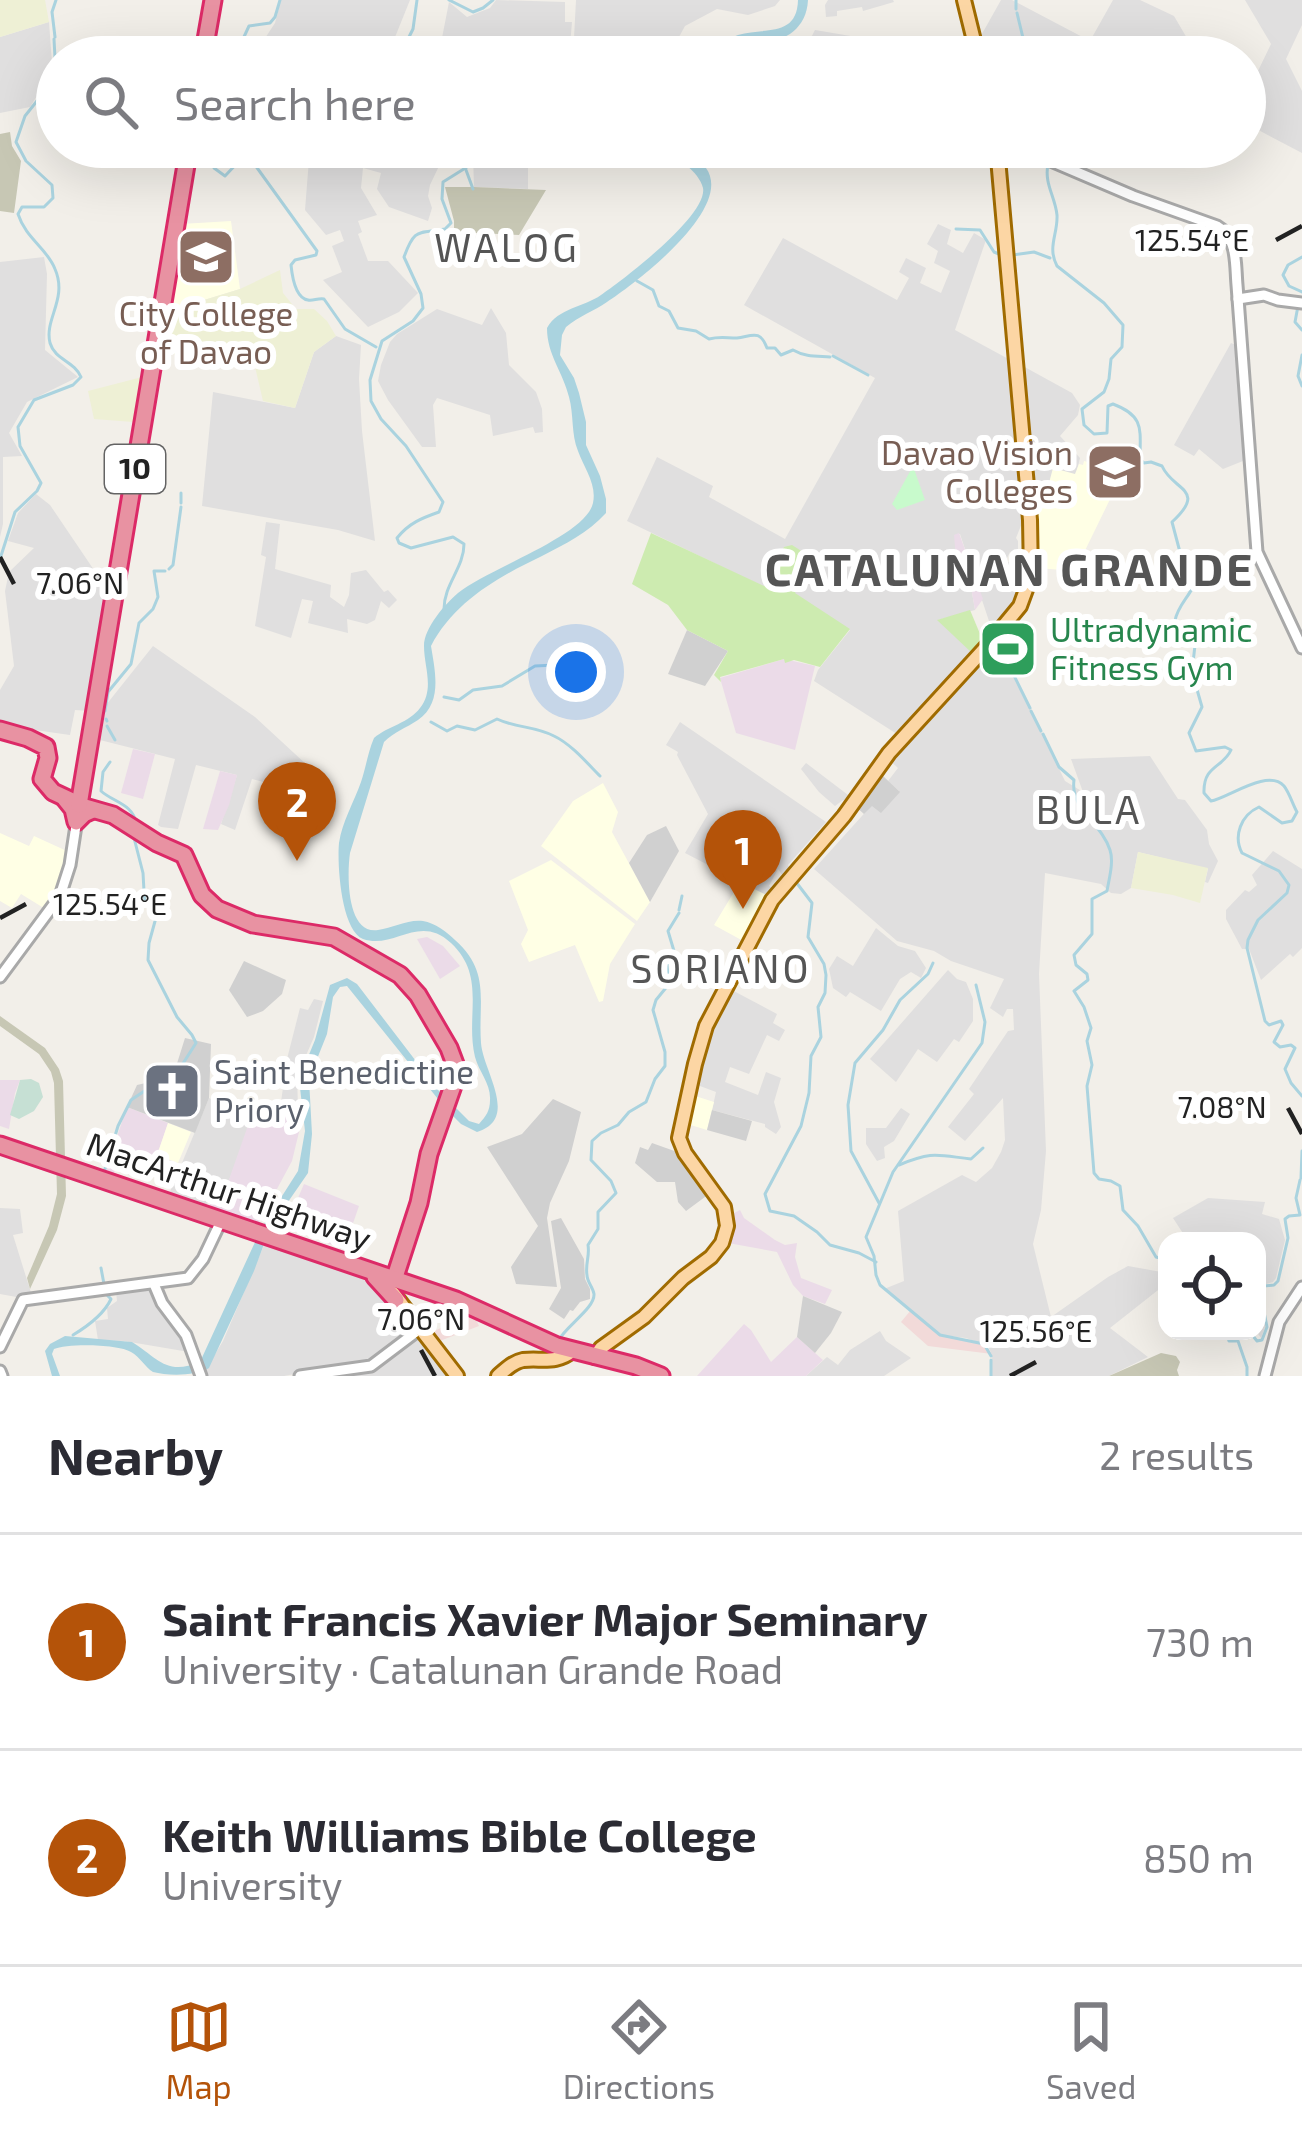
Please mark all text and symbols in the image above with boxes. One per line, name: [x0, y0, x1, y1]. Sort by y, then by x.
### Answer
search box: [36, 36, 1266, 168]
icon: search: [78, 69, 144, 135]
text: Search here: [174, 75, 416, 129]
text: 125.54°E: [1135, 221, 1249, 257]
district label: WALOG: [434, 223, 580, 270]
school or university icon: City College of Davao: [175, 226, 237, 288]
place label: City College of Davao: [119, 293, 293, 371]
place label: Davao Vision Colleges: [881, 432, 1073, 510]
school or university icon: Davao Vision Colleges: [1084, 441, 1146, 503]
road number: 10: [105, 445, 165, 493]
district label: CATALUNAN GRANDE: [765, 541, 1255, 595]
text: 7.06°N: [36, 564, 124, 600]
place label: Ultradynamic Fitness Gym: [1050, 609, 1252, 687]
sports icon: Ultradynamic Fitness Gym: [977, 618, 1039, 680]
your location: [546, 642, 606, 702]
pin: 2: [258, 762, 336, 861]
district label: BULA: [1036, 785, 1142, 832]
pin: 1: [704, 810, 782, 909]
text: 125.54°E: [53, 885, 167, 921]
district label: SORIANO: [630, 944, 812, 991]
place label: Saint Benedictine Priory: [214, 1051, 474, 1129]
church icon: Saint Benedictine Priory: [141, 1060, 203, 1122]
text: 7.08°N: [1177, 1088, 1267, 1124]
street label: MacArthur Highway: [82, 1123, 377, 1257]
map controls: [1158, 1232, 1266, 1340]
button: locate: [1158, 1232, 1266, 1340]
text: 7.06°N: [377, 1300, 465, 1336]
text: 125.56°E: [980, 1312, 1092, 1348]
text: Nearby: [48, 1424, 223, 1485]
text: 2 results: [1099, 1431, 1254, 1478]
text: Saint Francis Xavier Major Seminary: [162, 1591, 928, 1645]
text: 1: [79, 1618, 95, 1665]
text: 730 m: [1146, 1618, 1254, 1665]
text: University · Catalunan Grande Road: [162, 1645, 783, 1692]
text: Keith Williams Bible College: [162, 1807, 757, 1861]
text: 2: [76, 1834, 98, 1881]
text: 850 m: [1143, 1834, 1254, 1881]
text: University: [162, 1861, 342, 1908]
tab: Map: [166, 1994, 232, 2106]
tab: Directions: [563, 1994, 715, 2106]
tab: Saved: [1046, 1994, 1136, 2106]

